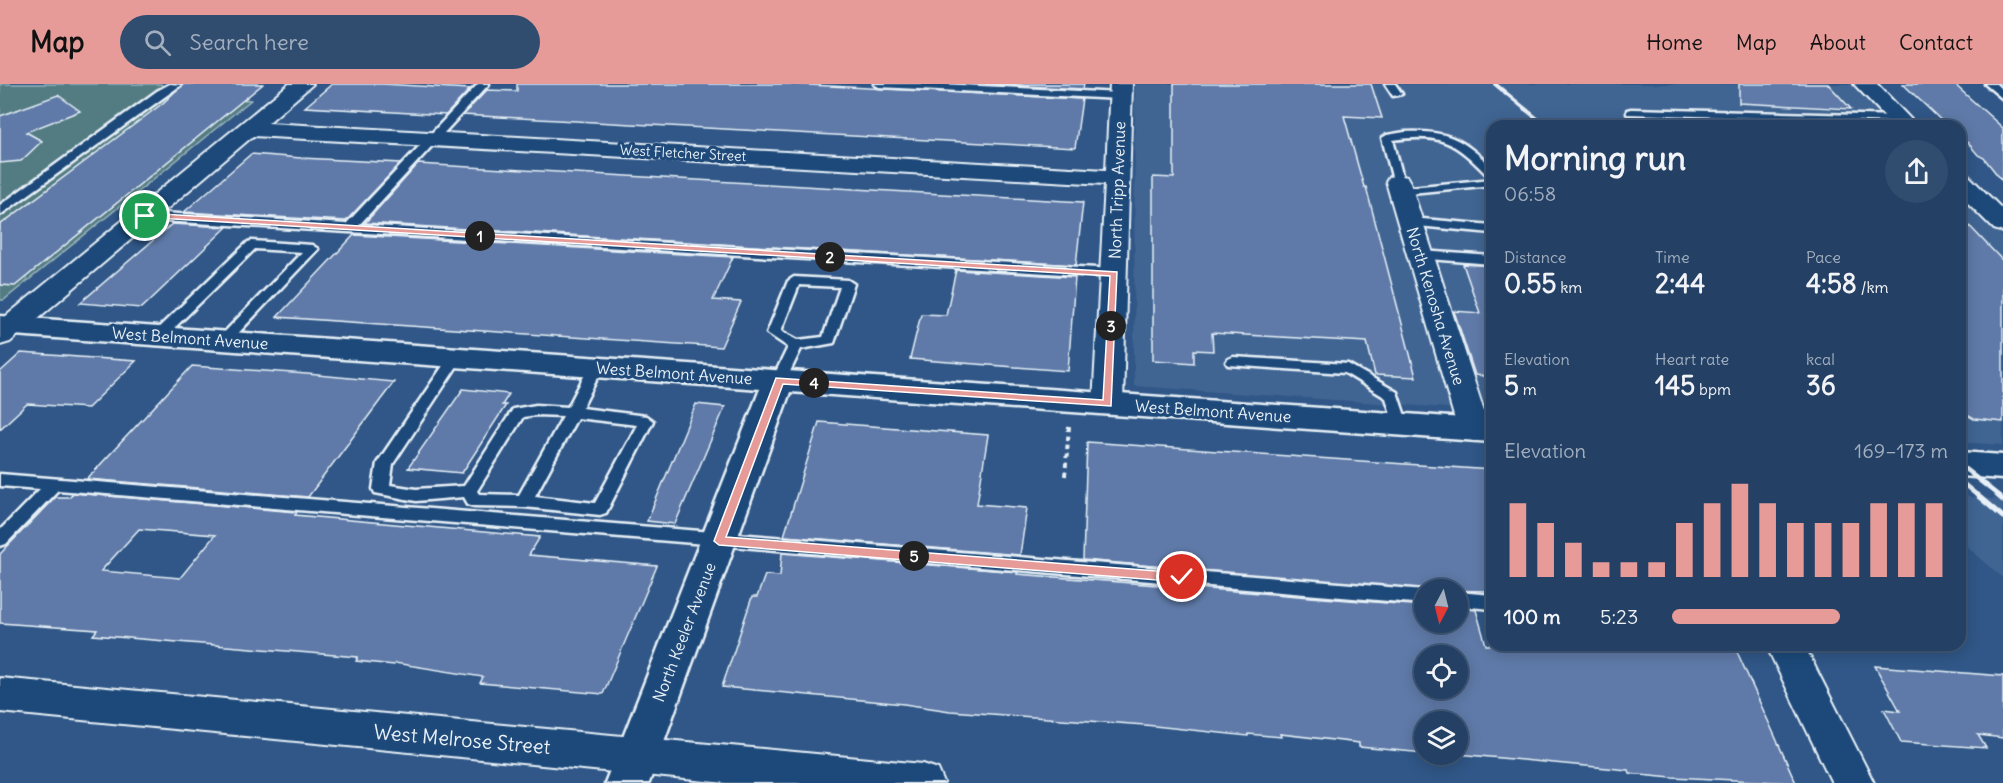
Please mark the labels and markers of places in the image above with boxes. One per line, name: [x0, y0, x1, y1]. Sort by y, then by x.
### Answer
pin: [119, 190, 170, 241]
pin: 1: [465, 221, 495, 251]
pin: 2: [815, 242, 845, 272]
pin: 3: [1096, 311, 1126, 341]
pin: 4: [799, 368, 829, 398]
pin: 5: [899, 541, 929, 571]
pin: [1156, 551, 1207, 602]

